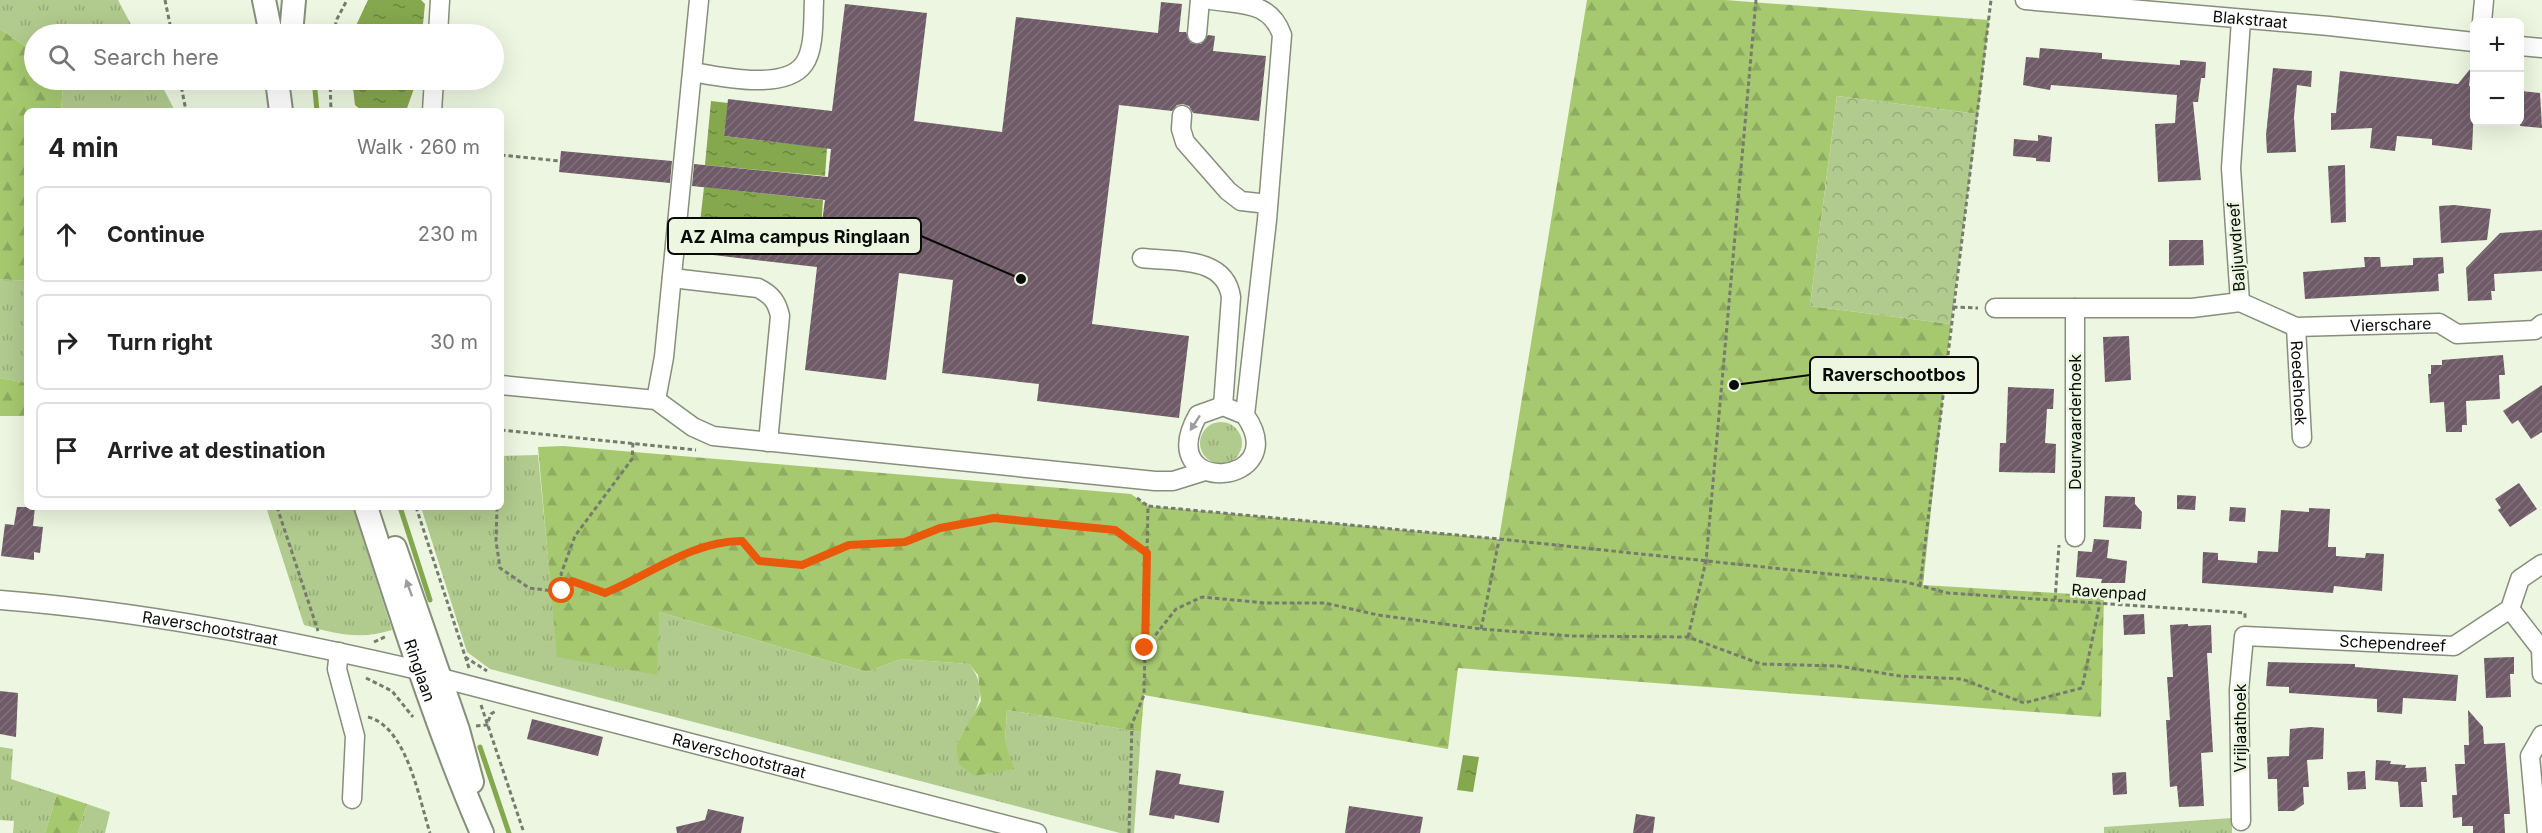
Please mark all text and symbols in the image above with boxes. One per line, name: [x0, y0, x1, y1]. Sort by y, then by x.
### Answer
street label: Blakstraat: [2212, 6, 2288, 32]
map controls: [2470, 18, 2524, 126]
button: +: [2470, 18, 2524, 72]
search box: [24, 24, 504, 90]
icon: search: [45, 41, 78, 74]
text: Search here: [93, 44, 219, 70]
button: −: [2470, 72, 2524, 126]
text: 4 min: [48, 132, 119, 163]
text: Walk · 260 m: [357, 135, 480, 159]
street label: Baljuwdreef: [2223, 202, 2249, 292]
icon: ahead: [50, 218, 83, 251]
callout: AZ Alma campus Ringlaan: [668, 218, 921, 254]
text: Continue: [107, 221, 205, 247]
text: 230 m: [418, 222, 478, 246]
text: AZ Alma campus Ringlaan: [680, 226, 910, 247]
street label: Vierschare: [2350, 313, 2432, 335]
icon: right: [50, 326, 83, 359]
text: Turn right: [107, 329, 213, 355]
text: 30 m: [430, 330, 478, 354]
street label: Roedehoek: [2287, 340, 2311, 426]
street label: Deurwaarderhoek: [2065, 354, 2085, 490]
callout: Raverschootbos: [1810, 357, 1978, 393]
text: Raverschootbos: [1822, 364, 1966, 385]
one-way arrow: [1189, 415, 1200, 432]
icon: arrive: [50, 434, 83, 467]
text: Arrive at destination: [107, 437, 326, 463]
route start: [548, 577, 574, 603]
one-way arrow: [404, 579, 414, 597]
street label: Ravenpad: [2071, 579, 2147, 605]
street label: Raverschootstraat: [141, 606, 280, 649]
street label: Schependreef: [2339, 631, 2447, 656]
route end: [1131, 634, 1157, 660]
street label: Ringlaan: [400, 637, 440, 704]
street label: Vrijlaathoek: [2230, 683, 2250, 773]
street label: Raverschootstraat: [670, 729, 808, 782]

